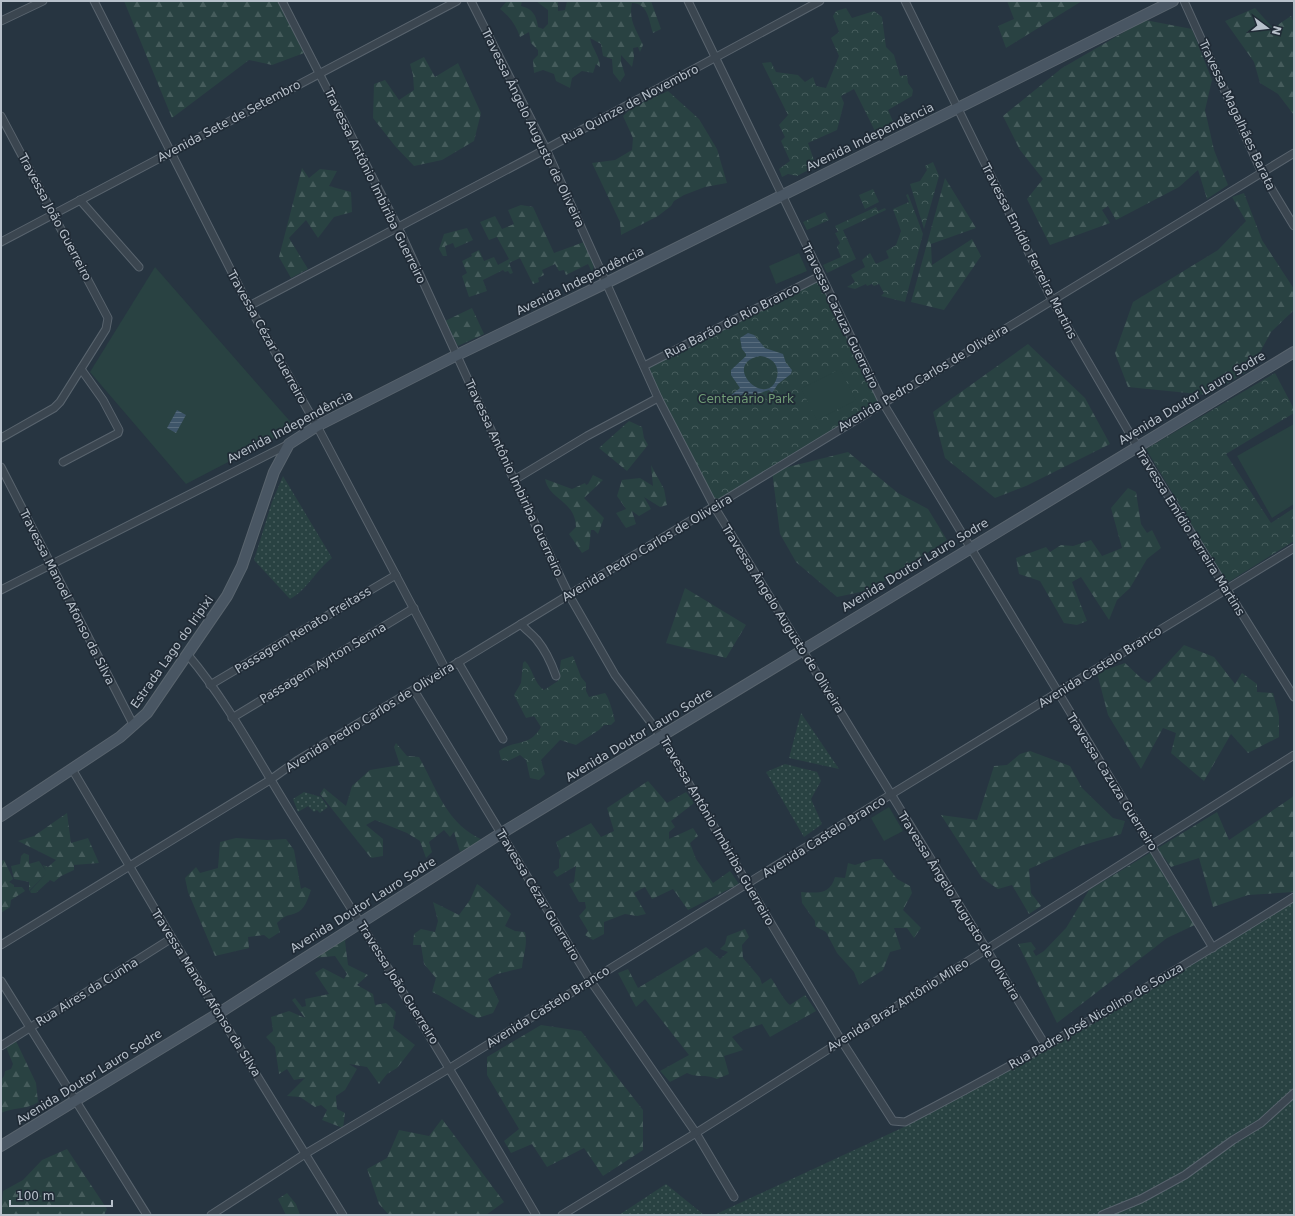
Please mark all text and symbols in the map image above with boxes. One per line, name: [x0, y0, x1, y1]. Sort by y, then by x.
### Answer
north arrow: [1247, 8, 1287, 48]
text: N: [1269, 24, 1284, 37]
street label: Travessa Ângelo Augusto de Oliveira: [478, 25, 588, 230]
street label: Travessa Magalhães Barata: [1195, 37, 1278, 192]
street label: Rua Quinze de Novembro: [559, 62, 701, 146]
street label: Avenida Sete de Setembro: [155, 77, 303, 165]
street label: Travessa Antônio Imbiriba Guerreiro: [321, 85, 429, 286]
street label: Avenida Independência: [804, 100, 936, 174]
street label: Travessa João Guerreiro: [15, 150, 94, 283]
street label: Travessa Emídio Ferreira Martins: [978, 160, 1080, 341]
street label: Travessa Cazuza Guerreiro: [798, 240, 881, 391]
street label: Avenida Independência: [514, 244, 646, 318]
street label: Travessa Cézar Guerreiro: [224, 267, 310, 406]
street label: Rua Barão do Rio Branco: [662, 281, 802, 361]
street label: Avenida Pedro Carlos de Oliveira: [835, 322, 1011, 434]
street label: Avenida Doutor Lauro Sodre: [1116, 349, 1268, 447]
street label: Travessa Antônio Imbiriba Guerreiro: [462, 376, 566, 579]
street label: Avenida Independência: [225, 388, 355, 466]
park label: Centenário Park: [698, 392, 794, 406]
street label: Travessa Emídio Ferreira Martins: [1132, 445, 1248, 618]
street label: Avenida Pedro Carlos de Oliveira: [559, 492, 735, 604]
street label: Travessa Manoel Afonso da Silva: [16, 506, 118, 687]
street label: Avenida Doutor Lauro Sodre: [839, 516, 991, 614]
street label: Travessa Ângelo Augusto de Oliveira: [718, 521, 848, 716]
street label: Passagem Renato Freitass: [232, 584, 374, 676]
street label: Estrada Lago do Iripixi: [128, 593, 216, 711]
street label: Passagem Ayrton Senna: [257, 620, 389, 706]
street label: Avenida Castelo Branco: [1036, 623, 1164, 711]
street label: Avenida Pedro Carlos de Oliveira: [283, 659, 457, 775]
street label: Avenida Doutor Lauro Sodre: [563, 686, 715, 784]
street label: Travessa Cazuza Guerreiro: [1063, 710, 1160, 853]
street label: Travessa Antônio Imbiriba Guerreiro: [657, 733, 777, 928]
street label: Avenida Castelo Branco: [760, 793, 888, 881]
street label: Travessa Ângelo Augusto de Oliveira: [894, 808, 1024, 1003]
street label: Travessa Cézar Guerreiro: [493, 826, 583, 963]
street label: Avenida Doutor Lauro Sodre: [288, 854, 438, 956]
street label: Travessa Manoel Afonso da Silva: [148, 906, 264, 1079]
street label: Travessa João Guerreiro: [354, 918, 442, 1047]
street label: Rua Aires da Cunha: [33, 955, 141, 1029]
street label: Avenida Braz Antônio Mileo: [825, 956, 971, 1054]
street label: Rua Padre José Nicolino de Souza: [1006, 960, 1186, 1072]
street label: Avenida Castelo Branco: [484, 963, 612, 1051]
street label: Avenida Doutor Lauro Sodre: [14, 1026, 164, 1128]
scale bar: [10, 1182, 112, 1208]
text: 100 m: [16, 1189, 54, 1203]

